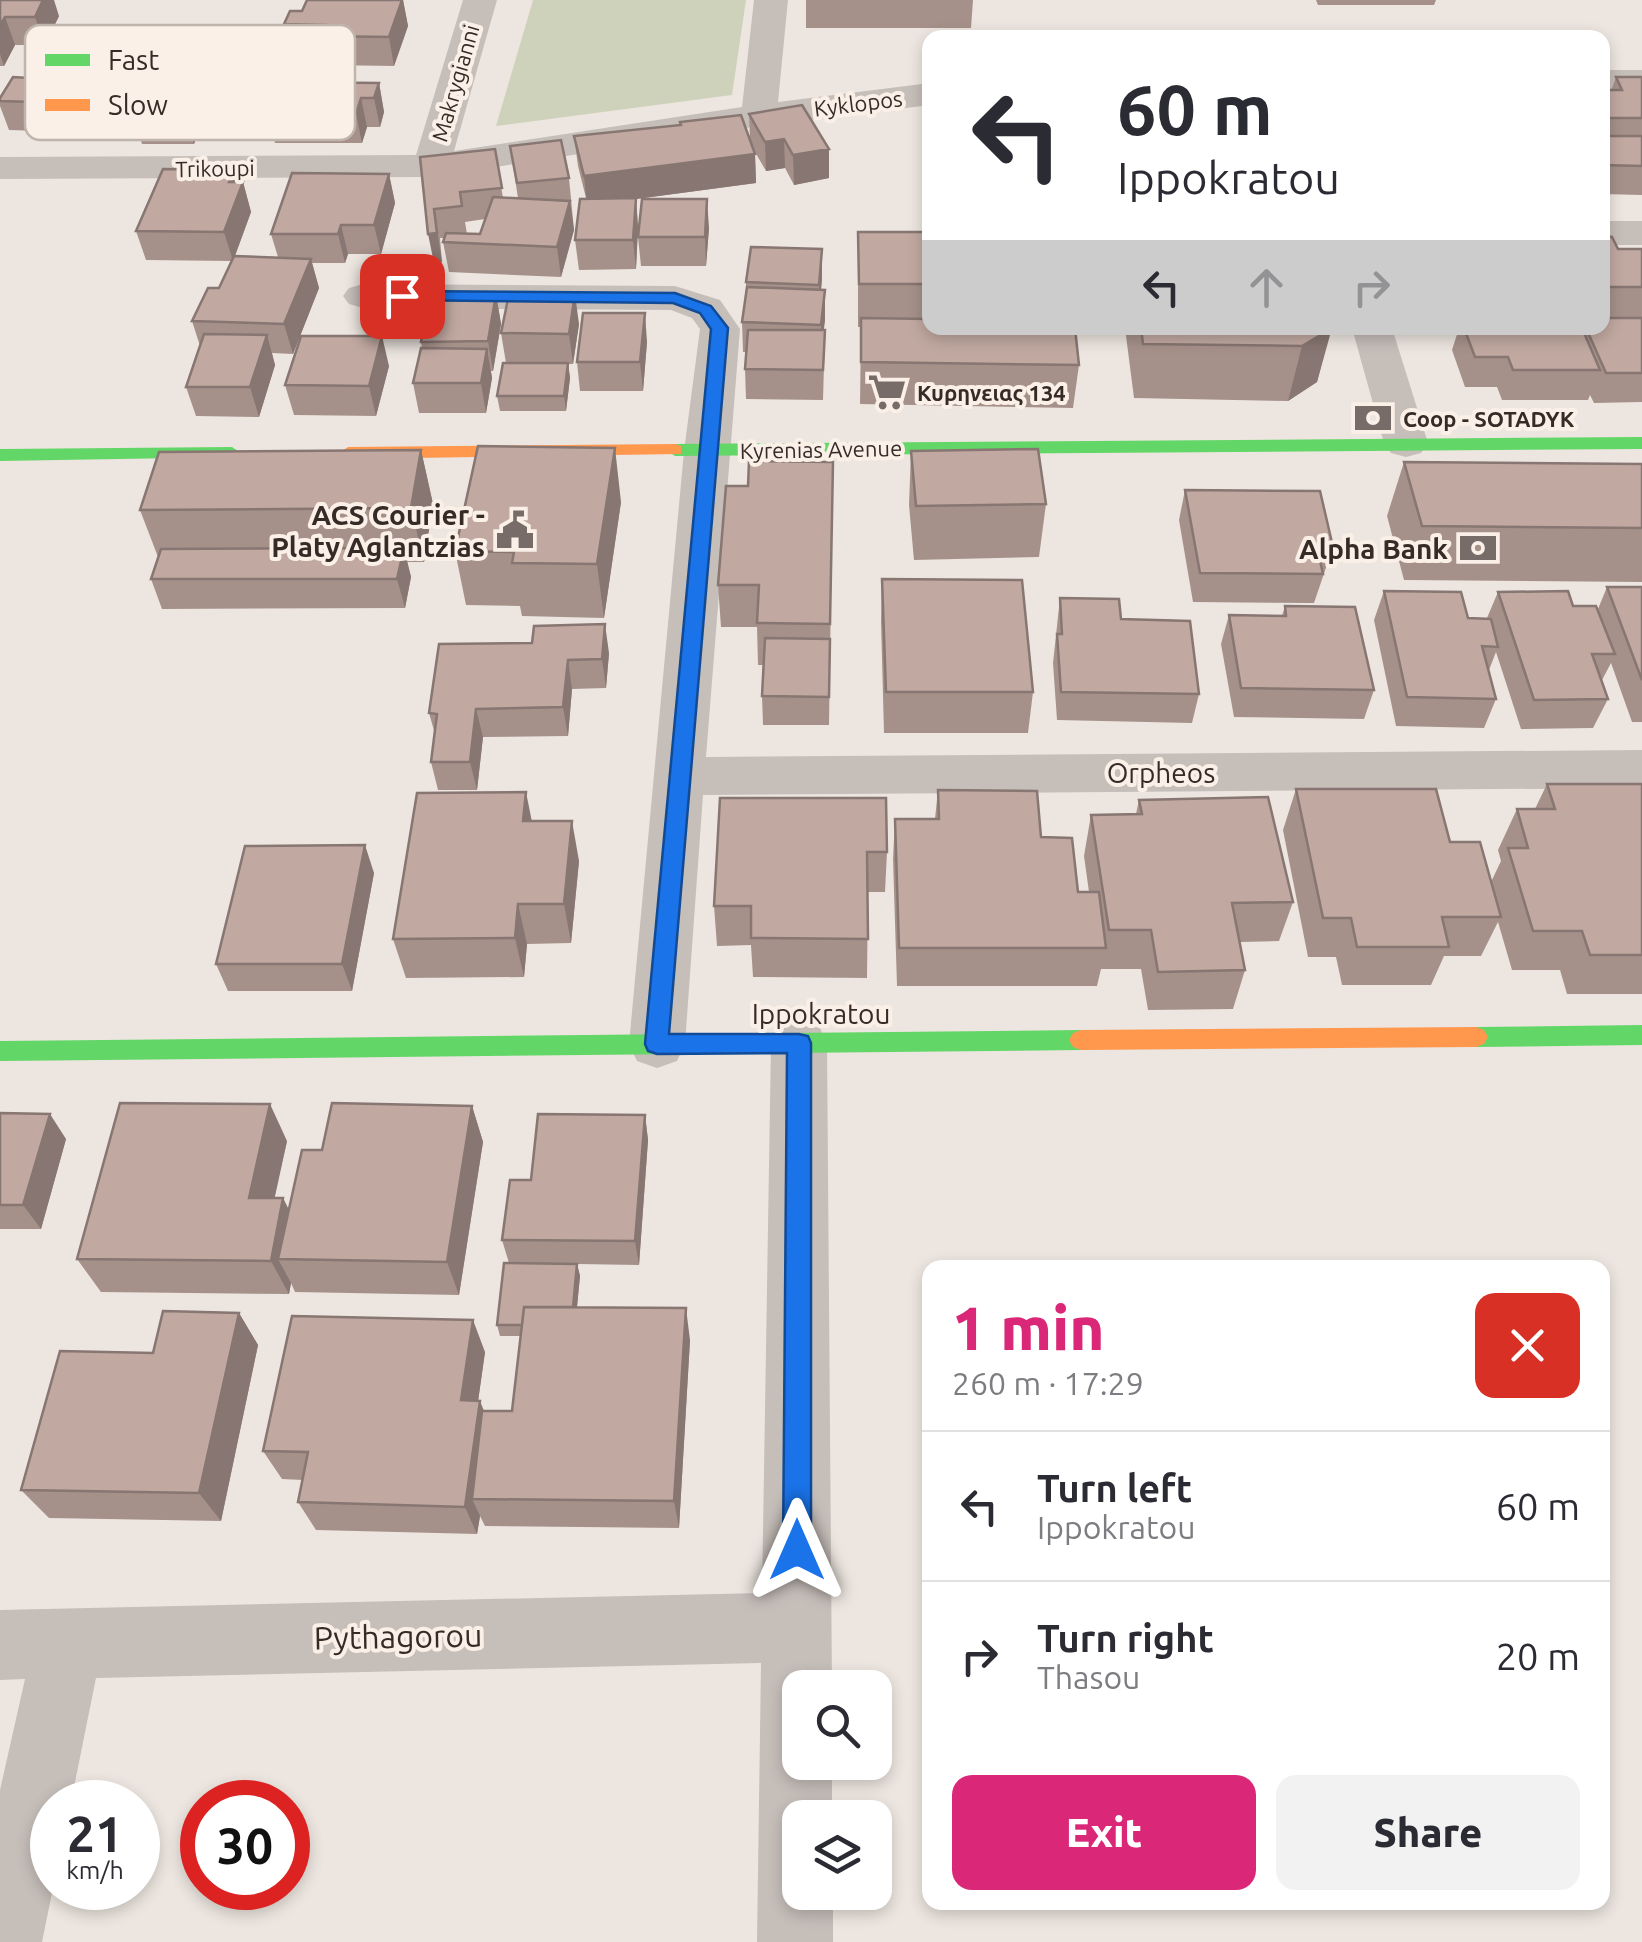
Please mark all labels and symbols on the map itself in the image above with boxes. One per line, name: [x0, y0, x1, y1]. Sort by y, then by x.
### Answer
street label: Makrygianni: [426, 22, 484, 144]
legend: [25, 25, 355, 140]
text: Fast: [108, 44, 159, 75]
street label: Kyklopos: [812, 85, 904, 121]
text: Slow: [108, 89, 168, 120]
street label: Trikoupi: [175, 155, 255, 181]
pin: [360, 254, 445, 339]
supermarket icon: Κυρηνειας 134: [866, 371, 908, 413]
place label: Κυρηνειας 134: [917, 380, 1066, 406]
bank icon: Coop - SOTADYK: [1352, 397, 1394, 439]
place label: Coop - SOTADYK: [1403, 406, 1575, 431]
street label: Kyrenias Avenue: [740, 435, 902, 463]
place label: ACS Courier - Platy Aglantzias: [271, 499, 485, 562]
public building icon: ACS Courier - Platy Aglantzias: [494, 509, 536, 551]
bank icon: Alpha Bank: [1457, 527, 1499, 569]
place label: Alpha Bank: [1299, 533, 1448, 564]
street label: Orpheos: [1107, 757, 1215, 788]
street label: Ippokratou: [752, 998, 890, 1029]
position arrow: [745, 1498, 849, 1602]
street label: Pythagorou: [313, 1617, 483, 1655]
speed limit sign: 30: [180, 1780, 310, 1910]

